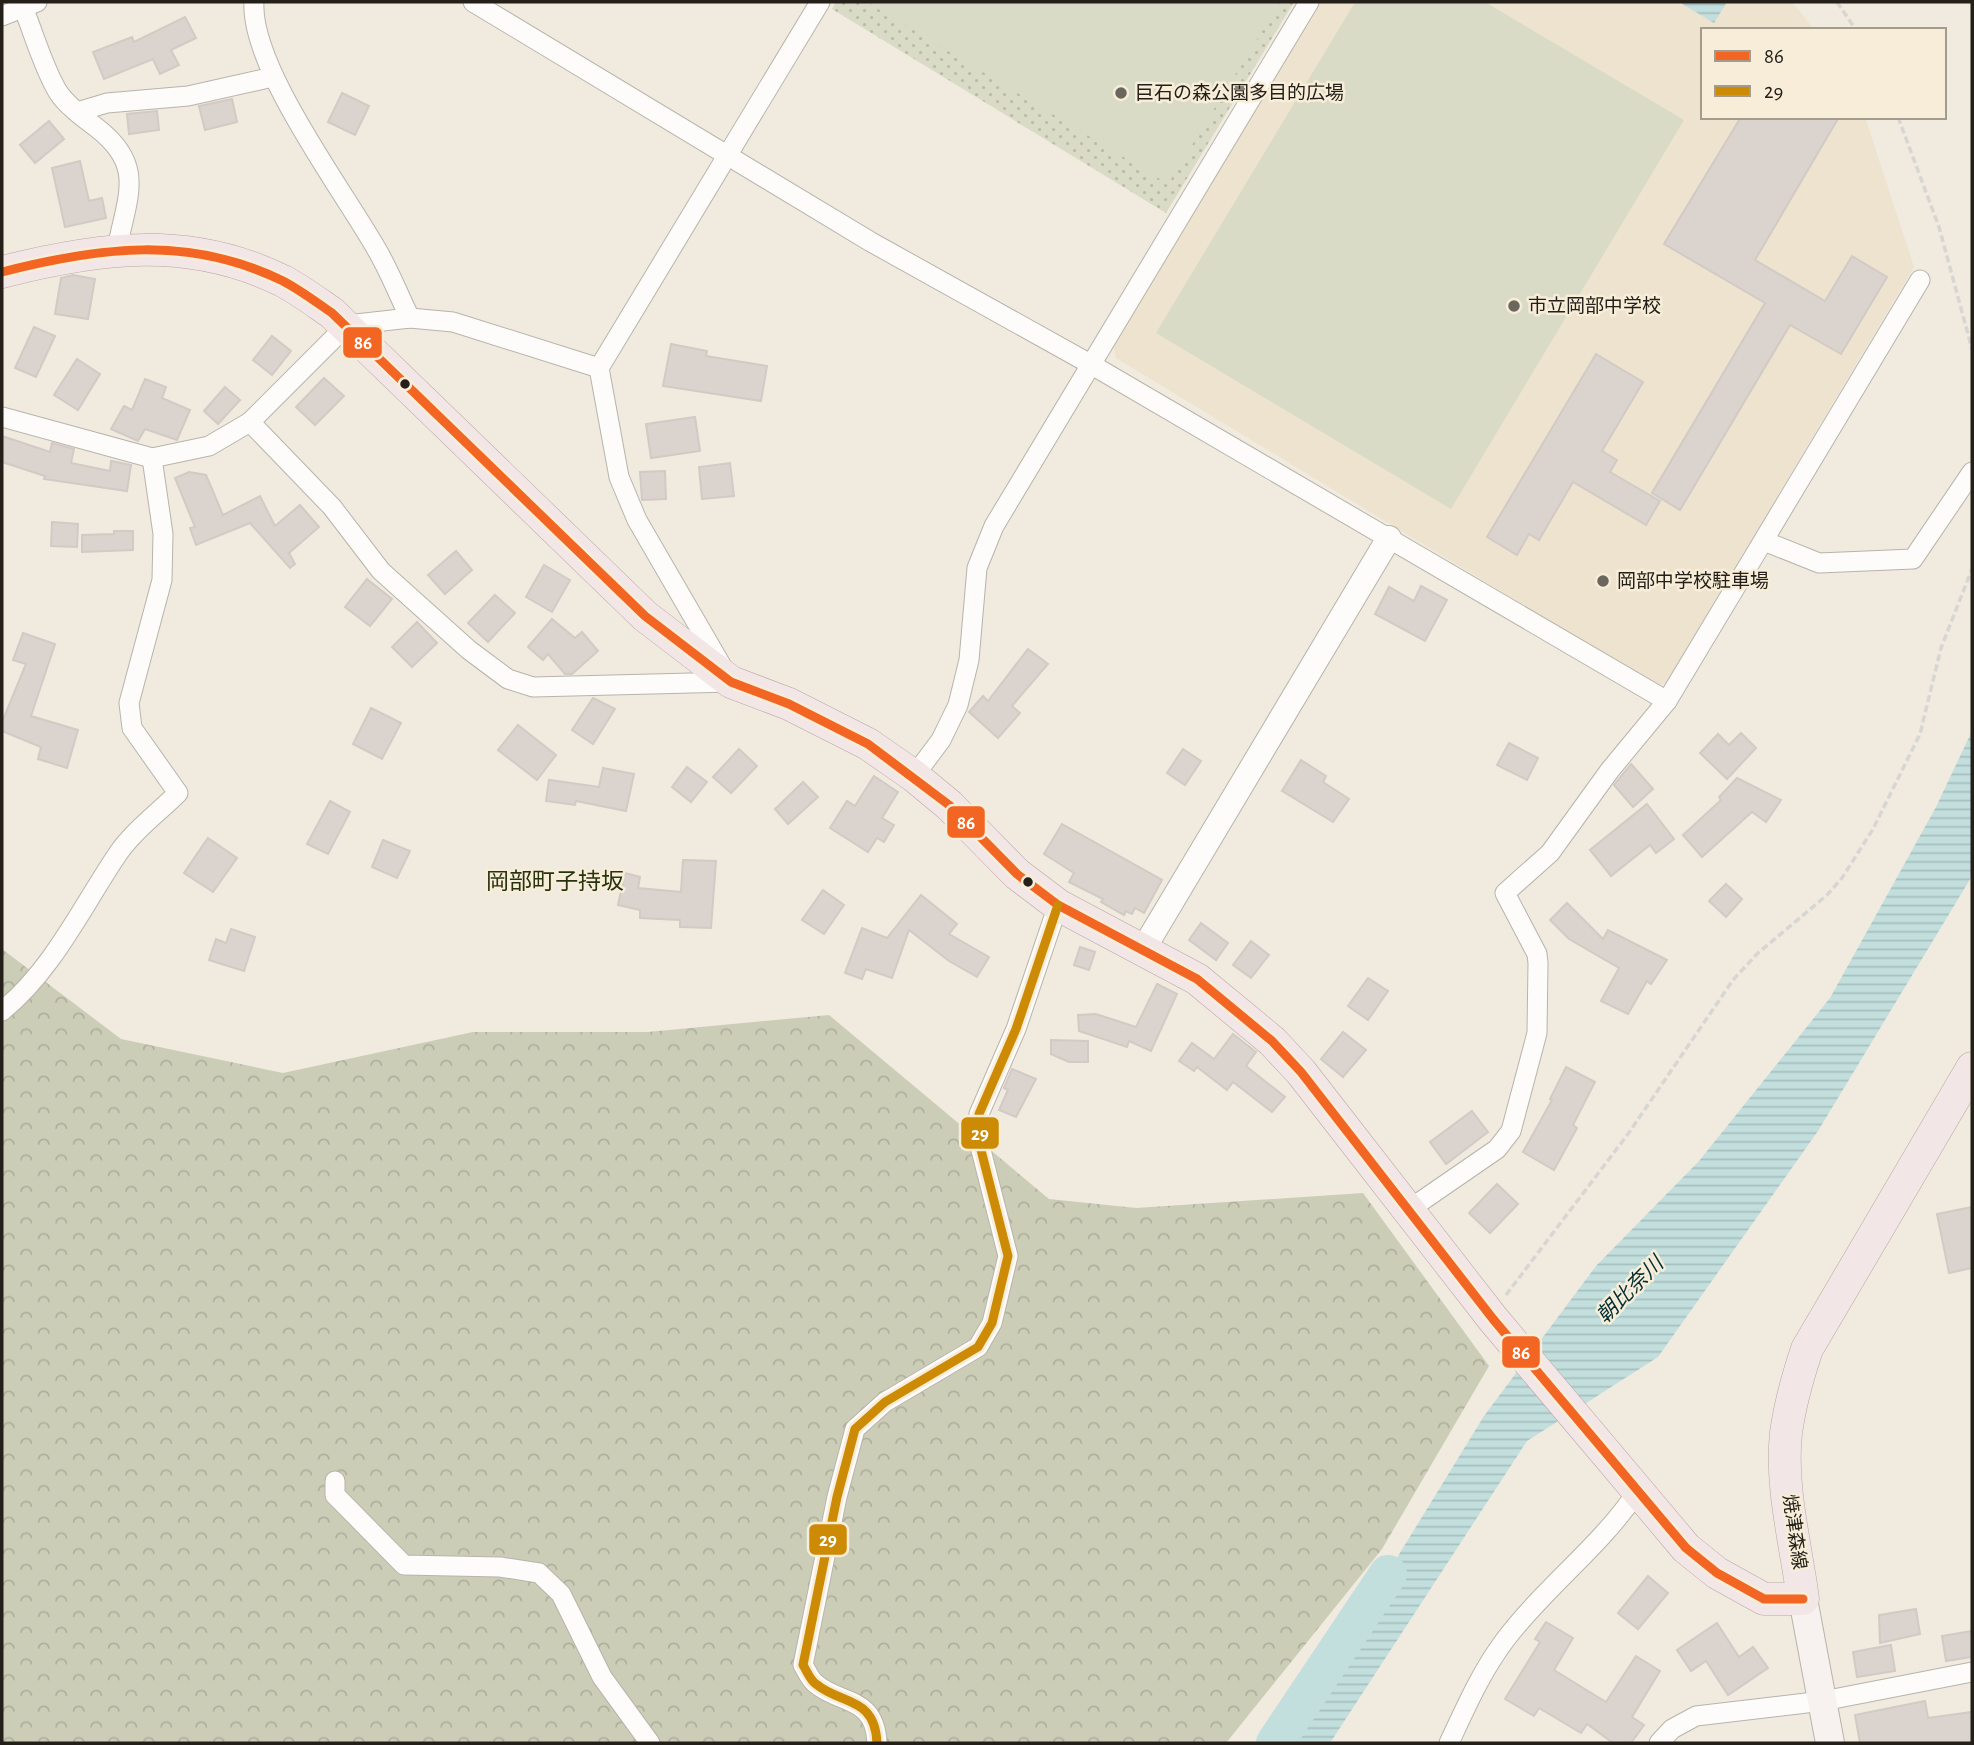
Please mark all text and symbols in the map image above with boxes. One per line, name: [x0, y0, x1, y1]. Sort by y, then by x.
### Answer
legend: [1701, 28, 1946, 119]
text: 86: [1764, 46, 1784, 67]
text: 29: [1764, 81, 1783, 102]
place label: 巨石の森公園多目的広場: [1135, 82, 1344, 103]
marker: 巨石の森公園多目的広場: [1113, 85, 1129, 101]
place label: 市立岡部中学校: [1528, 295, 1661, 316]
marker: 市立岡部中学校: [1506, 298, 1522, 314]
line badge: 86: [342, 326, 383, 359]
text: 86: [354, 334, 372, 353]
unlabelled marker: [398, 377, 412, 391]
place label: 岡部中学校駐車場: [1617, 570, 1769, 591]
marker: 岡部中学校駐車場: [1595, 573, 1611, 589]
line badge: 86: [946, 805, 986, 839]
text: 86: [957, 814, 975, 833]
district label: 岡部町子持坂: [486, 869, 624, 894]
unlabelled marker: [1021, 875, 1035, 889]
line badge: 29: [960, 1116, 1000, 1150]
text: 29: [971, 1125, 989, 1144]
water label: 朝比奈川: [1592, 1251, 1669, 1327]
line badge: 86: [1501, 1335, 1541, 1369]
text: 86: [1512, 1344, 1530, 1363]
street label: 焼津森線: [1779, 1493, 1811, 1571]
line badge: 29: [808, 1523, 848, 1556]
text: 29: [819, 1531, 837, 1550]

